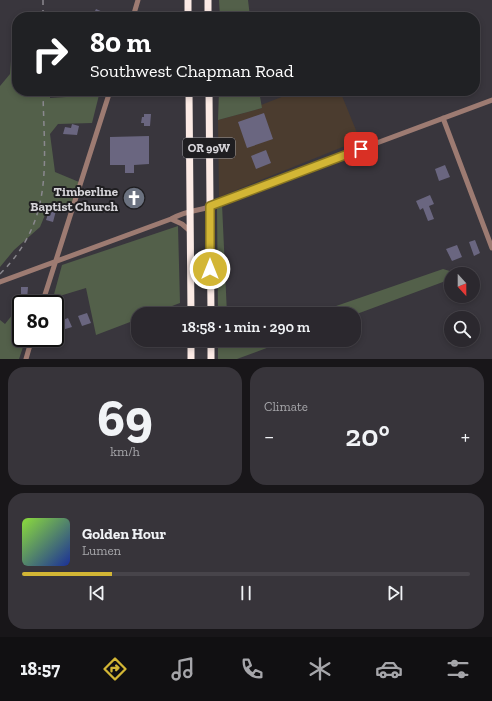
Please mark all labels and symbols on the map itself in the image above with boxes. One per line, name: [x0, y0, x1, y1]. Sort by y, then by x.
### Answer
pin: [344, 132, 378, 166]
road number: OR 99W: [183, 138, 235, 158]
place label: Timberline Baptist Church: [30, 184, 119, 214]
church icon: Timberline Baptist Church: [121, 185, 147, 211]
position arrow: [189, 248, 231, 290]
north arrow: [444, 267, 480, 303]
speed limit sign: 80: [12, 295, 64, 347]

